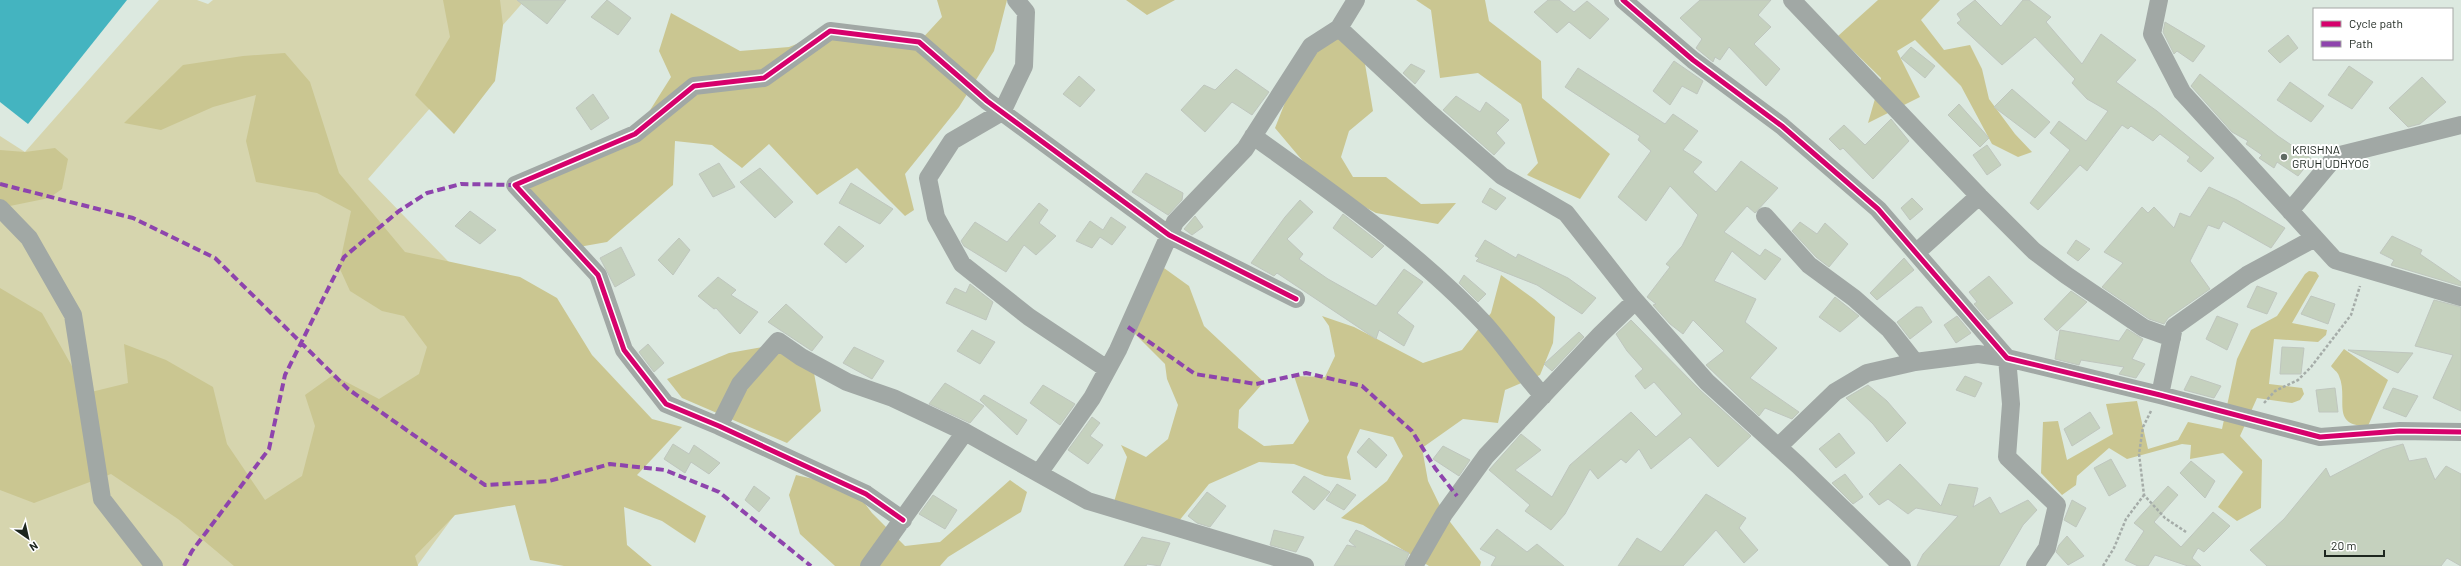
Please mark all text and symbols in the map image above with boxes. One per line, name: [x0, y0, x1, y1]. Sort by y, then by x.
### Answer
legend: [2313, 8, 2453, 60]
text: Cycle path: [2349, 16, 2403, 30]
text: Path: [2349, 36, 2373, 50]
place label: KRISHNA GRUH UDHYOG: [2292, 142, 2369, 170]
marker: KRISHNA GRUH UDHYOG: [2279, 152, 2289, 162]
north arrow: [8, 518, 48, 558]
scale bar: [2325, 532, 2384, 558]
text: 20 m: [2331, 538, 2357, 552]
text: N: [27, 539, 41, 554]

